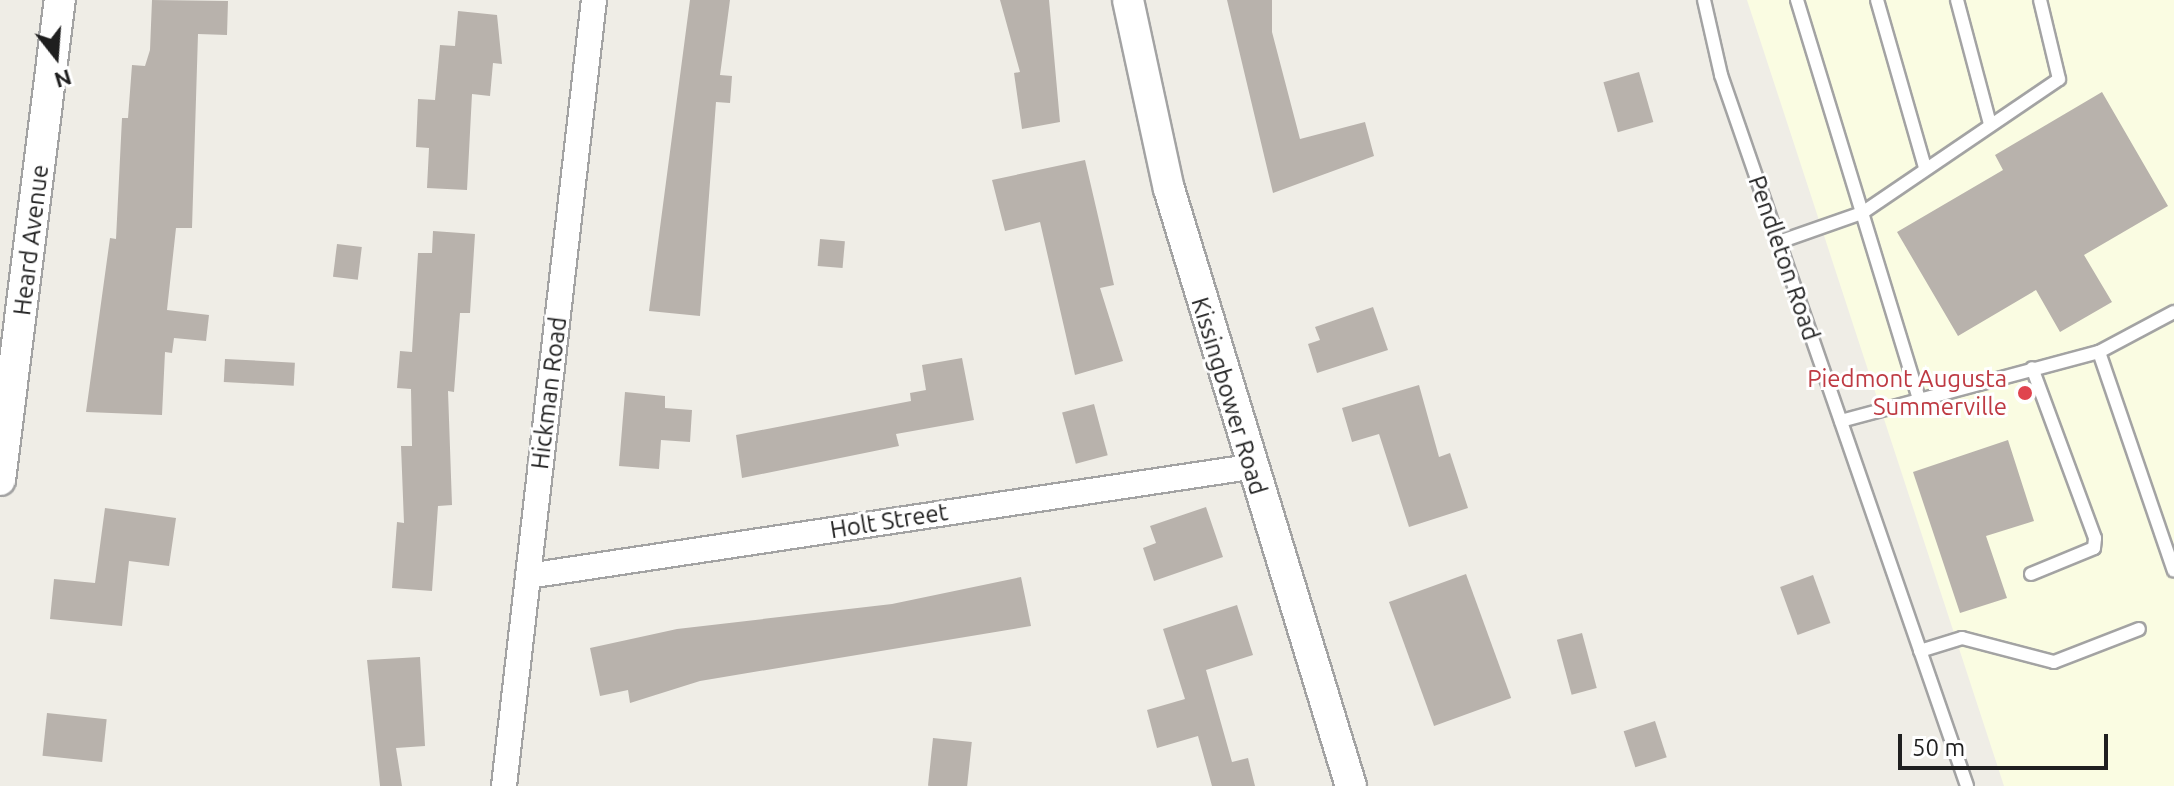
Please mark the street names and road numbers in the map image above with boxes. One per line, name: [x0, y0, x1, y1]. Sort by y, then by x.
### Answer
street label: Heard Avenue: [7, 163, 55, 317]
street label: Pendleton Road: [1742, 172, 1826, 344]
street label: Kissingbower Road: [1185, 294, 1273, 498]
street label: Hickman Road: [525, 315, 573, 471]
street label: Holt Street: [828, 497, 950, 545]

